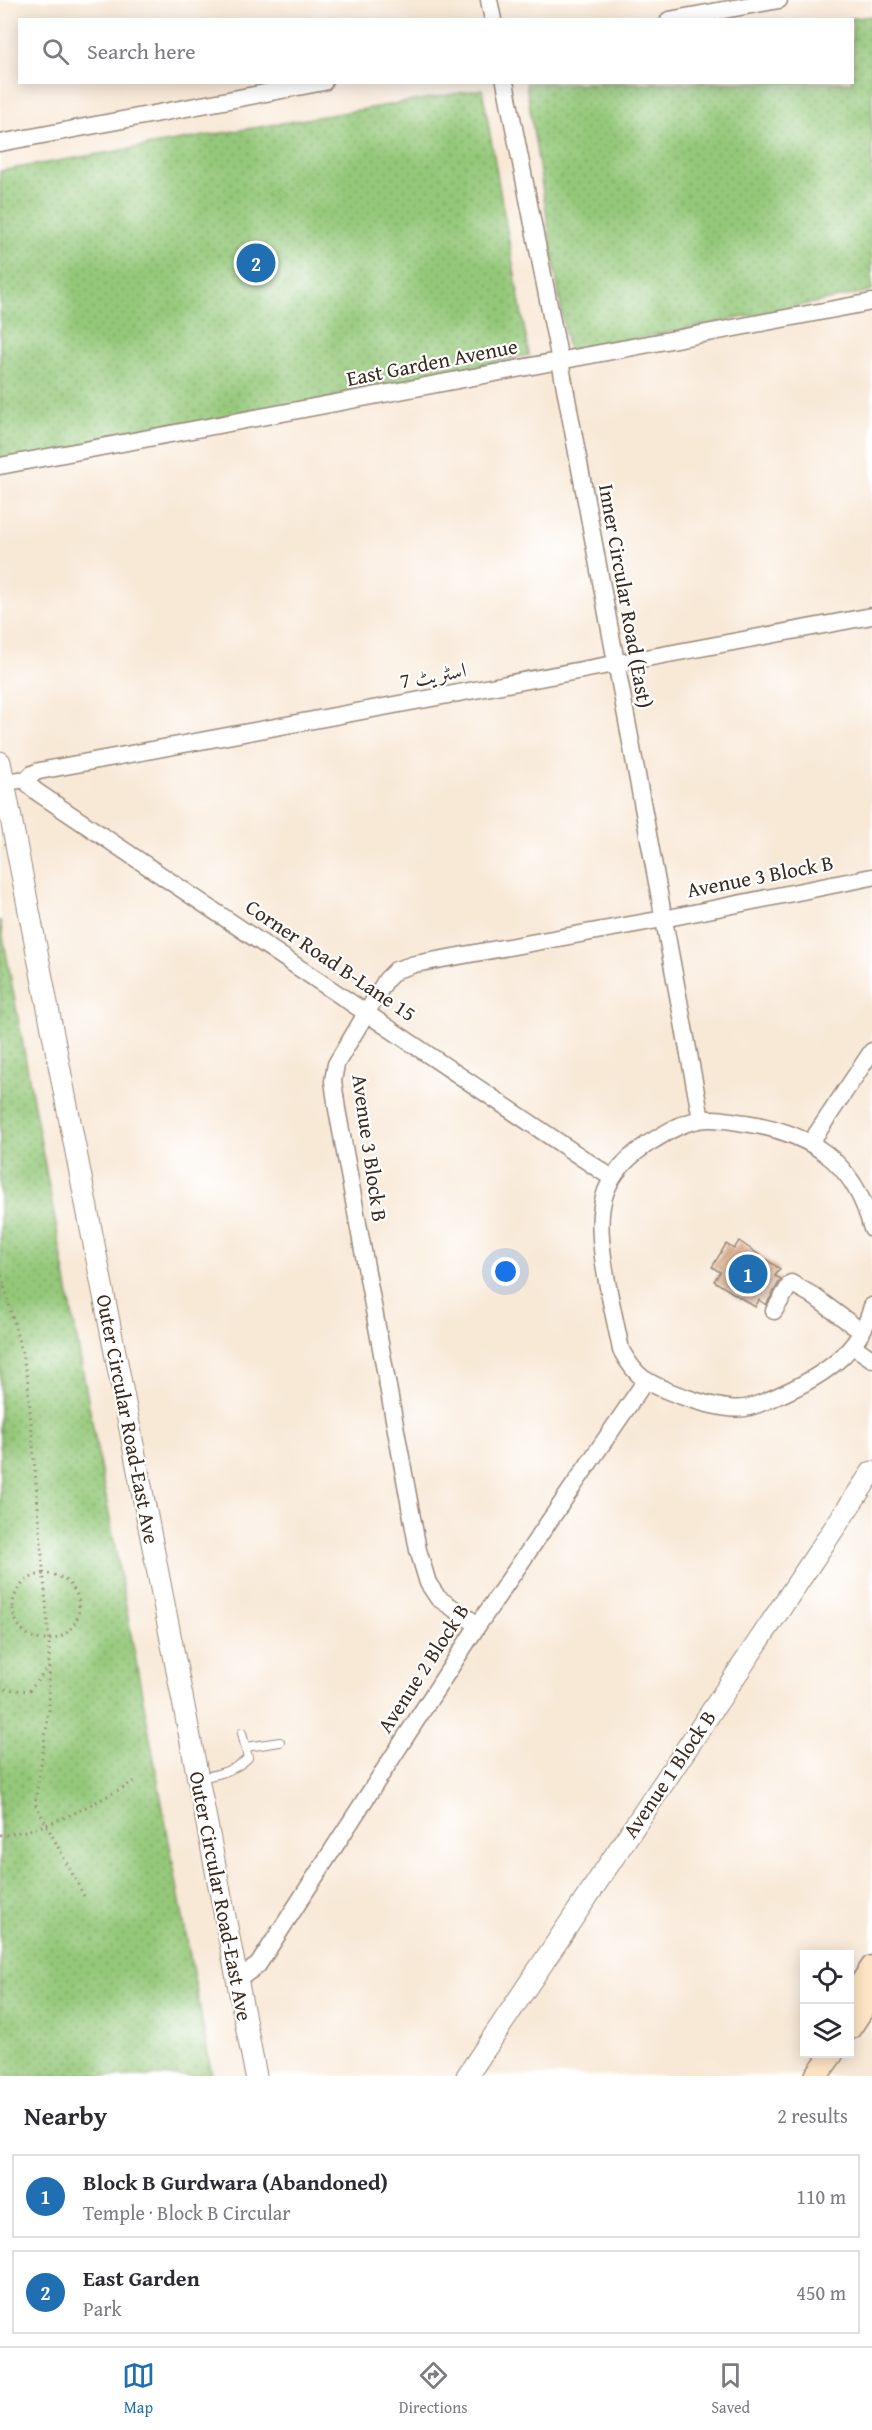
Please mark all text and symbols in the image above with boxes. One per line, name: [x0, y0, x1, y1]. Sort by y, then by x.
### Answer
search box: [18, 18, 854, 84]
icon: search: [39, 35, 72, 68]
text: Search here: [87, 35, 196, 67]
pin: 2: [236, 240, 276, 286]
street label: East Garden Avenue: [344, 330, 520, 394]
street label: Inner Circular Road (East): [591, 482, 661, 710]
street label: اسٹریٹ 7: [397, 654, 469, 696]
street label: Avenue 3 Block B: [684, 847, 836, 905]
street label: Corner Road B-Lane 15: [239, 891, 423, 1029]
street label: Avenue 3 Block B: [344, 1072, 396, 1224]
pin: 1: [728, 1252, 768, 1296]
your location: [491, 1257, 520, 1286]
street label: Outer Circular Road-East Ave: [89, 1292, 167, 1547]
street label: Avenue 2 Block B: [370, 1597, 476, 1739]
street label: Avenue 1 Block B: [615, 1704, 723, 1844]
street label: Outer Circular Road-East Ave: [182, 1769, 260, 2024]
map controls: [800, 1950, 854, 2058]
button: locate: [800, 1950, 854, 2004]
button: layers: [800, 2004, 854, 2058]
text: Nearby: [24, 2096, 107, 2135]
text: 2 results: [777, 2101, 848, 2130]
text: Block B Gurdwara (Abandoned): [83, 2166, 388, 2198]
text: 1: [40, 2182, 51, 2211]
text: 110 m: [796, 2182, 846, 2211]
text: Temple · Block B Circular: [83, 2198, 291, 2227]
text: East Garden: [83, 2262, 200, 2294]
text: 2: [40, 2278, 51, 2307]
text: 450 m: [796, 2278, 846, 2307]
text: Park: [83, 2294, 122, 2323]
tab: Map: [122, 2359, 155, 2419]
tab: Directions: [399, 2359, 468, 2419]
tab: Saved: [711, 2359, 750, 2419]

